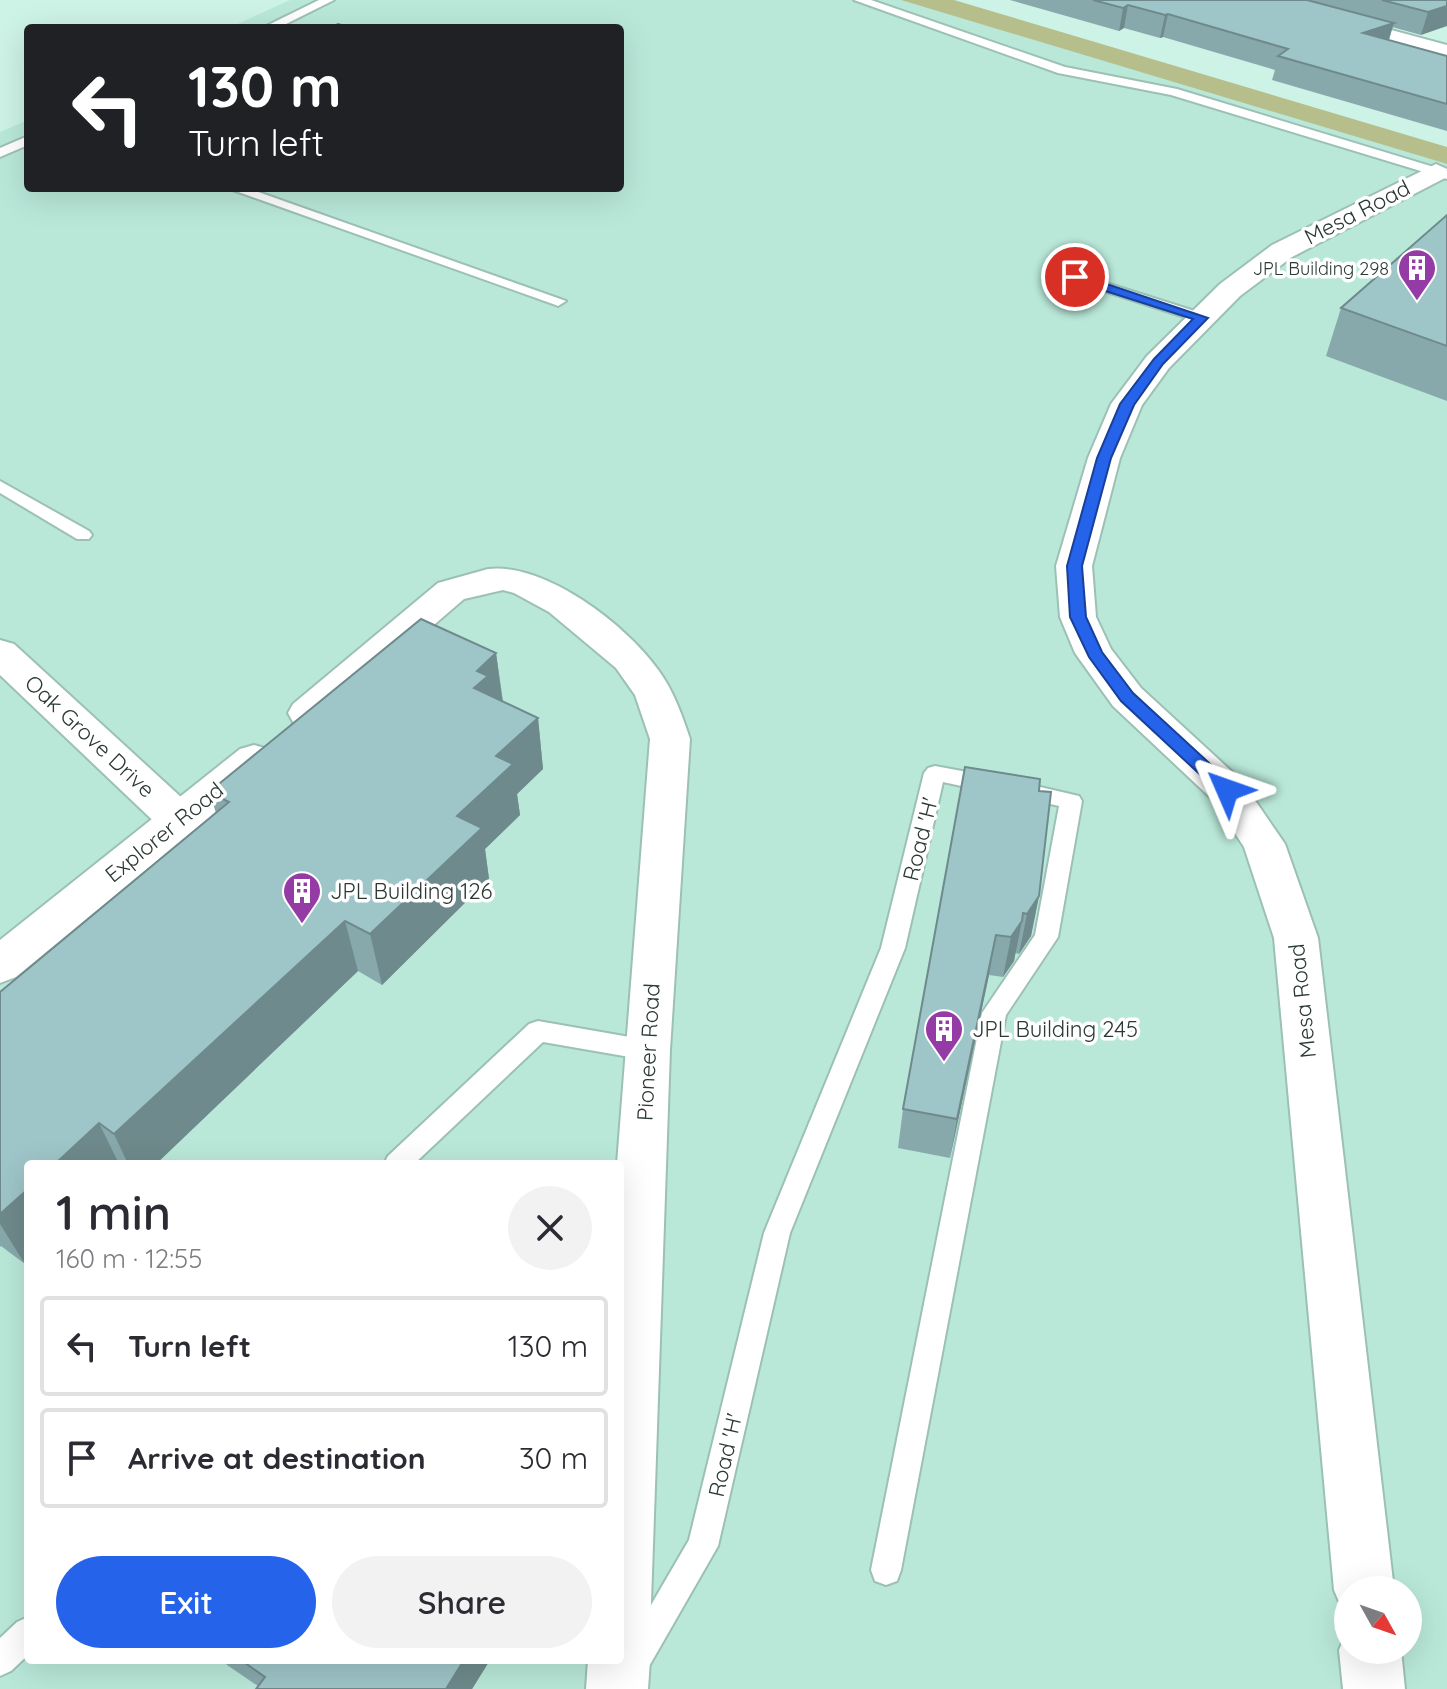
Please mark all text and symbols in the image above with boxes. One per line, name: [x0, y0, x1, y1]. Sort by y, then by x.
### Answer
text: 130 m: [188, 51, 342, 121]
icon: left: [56, 56, 160, 160]
text: Turn left: [188, 120, 324, 165]
street label: Mesa Road: [1299, 173, 1415, 251]
pin: [1041, 243, 1109, 311]
building icon: JPL Building 298: [1396, 247, 1438, 302]
icon: arrive: [1053, 255, 1097, 299]
place label: JPL Building 298: [1253, 257, 1389, 280]
street label: Oak Grove Drive: [19, 669, 161, 803]
position arrow: [1185, 748, 1269, 832]
street label: Explorer Road: [99, 776, 229, 888]
street label: Road 'H': [896, 794, 944, 884]
building icon: JPL Building 126: [281, 870, 323, 925]
place label: JPL Building 126: [330, 877, 493, 905]
street label: Mesa Road: [1282, 942, 1322, 1060]
street label: Pioneer Road: [630, 982, 666, 1122]
building icon: JPL Building 245: [923, 1008, 965, 1063]
place label: JPL Building 245: [972, 1015, 1138, 1043]
text: 1 min: [56, 1182, 171, 1242]
button: close: [508, 1186, 592, 1270]
text: 160 m · 12:55: [56, 1242, 202, 1275]
icon: left: [60, 1324, 104, 1368]
text: Turn left: [128, 1327, 251, 1365]
text: 130 m: [508, 1327, 588, 1365]
street label: Road 'H': [702, 1410, 748, 1500]
icon: arrive: [60, 1436, 104, 1480]
text: Arrive at destination: [128, 1439, 426, 1477]
text: 30 m: [519, 1439, 588, 1477]
button: Exit: [56, 1556, 316, 1648]
button: Share: [332, 1556, 592, 1648]
north arrow: [1334, 1576, 1422, 1664]
map controls: [1334, 1576, 1422, 1664]

